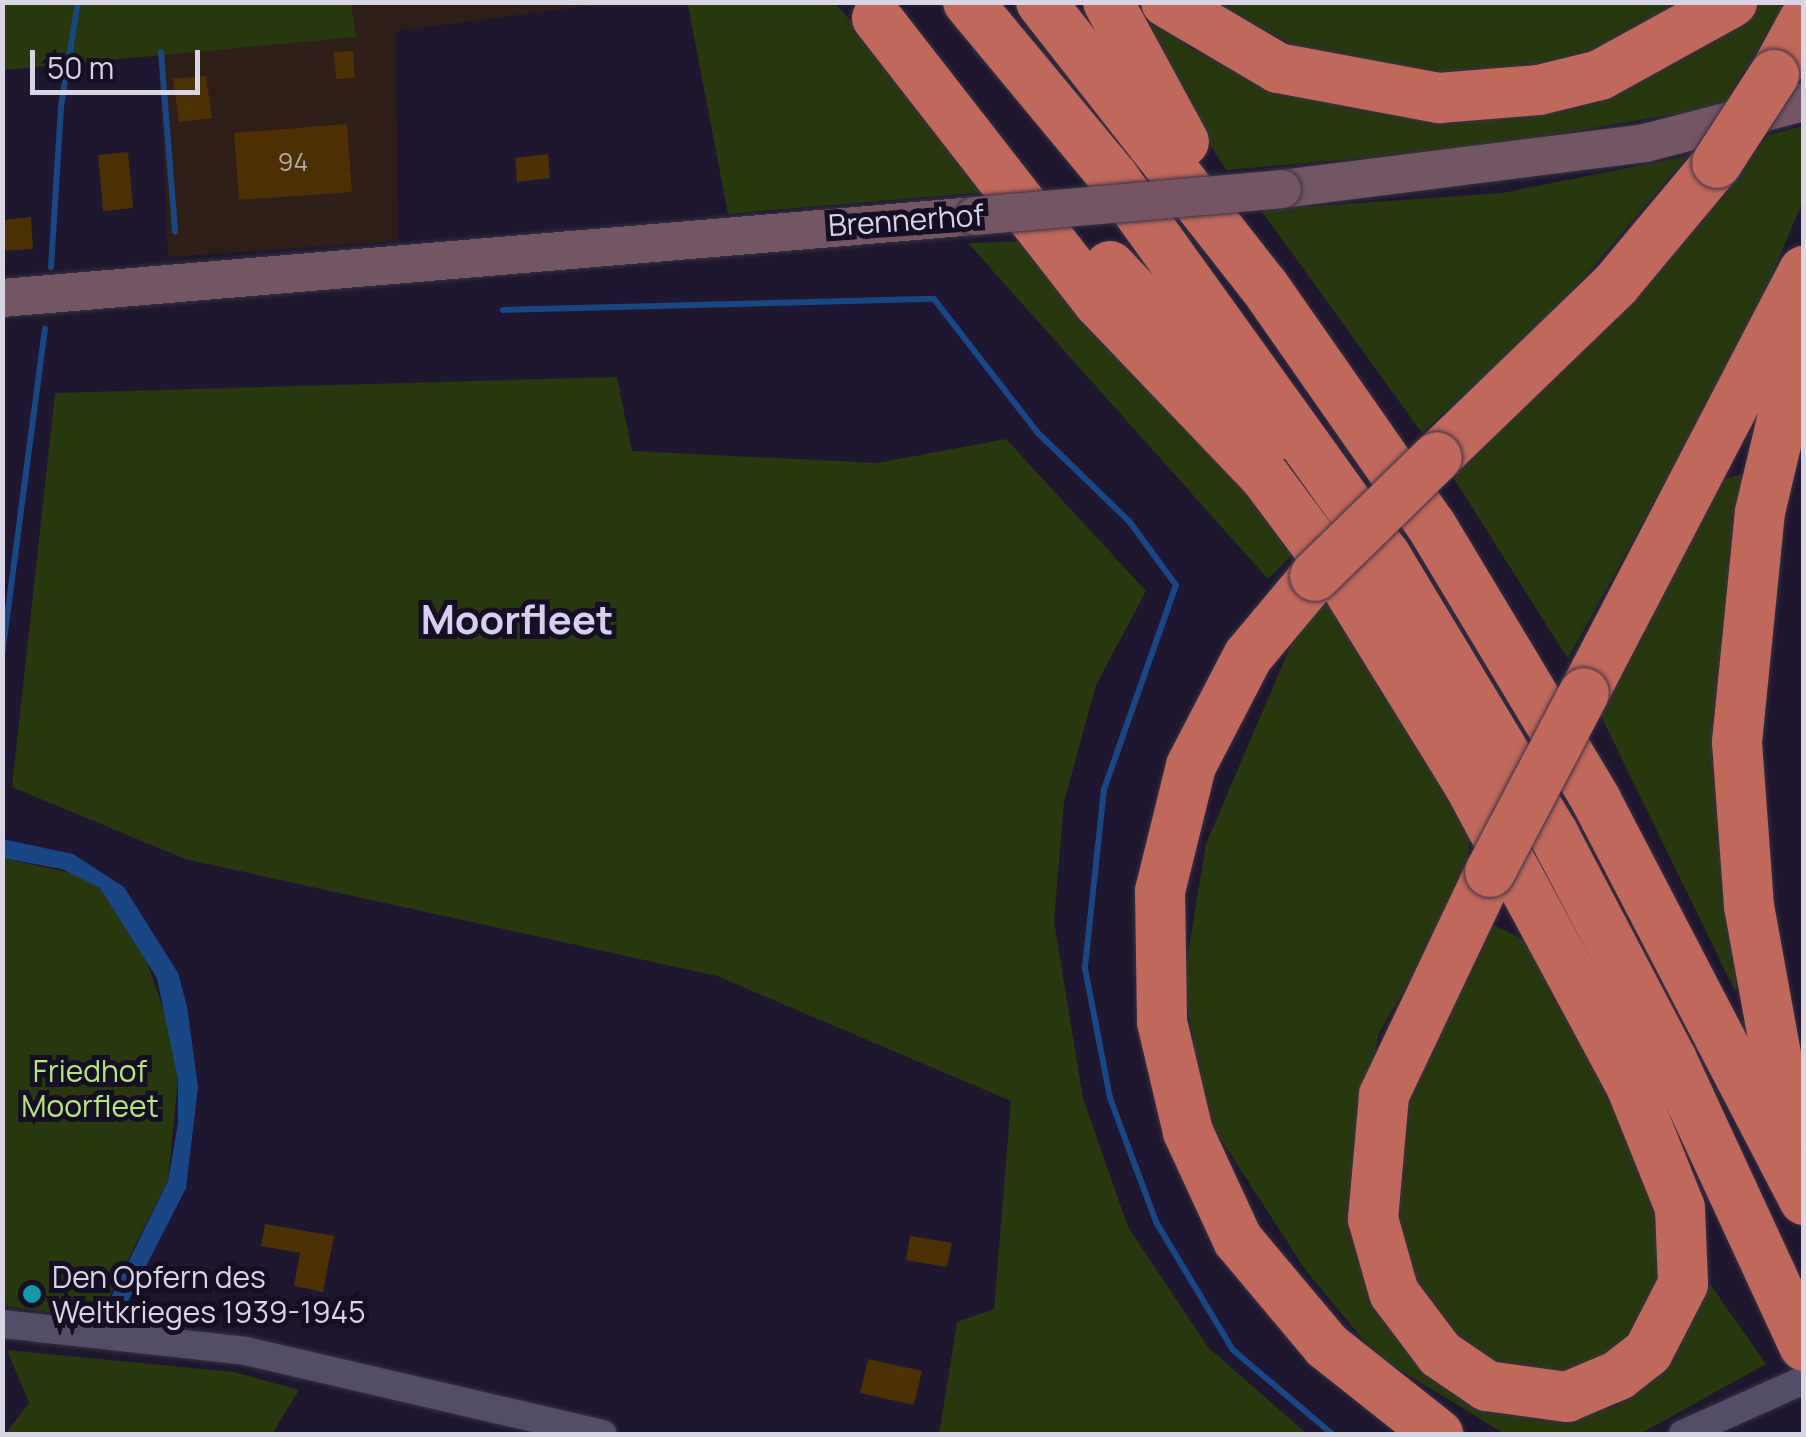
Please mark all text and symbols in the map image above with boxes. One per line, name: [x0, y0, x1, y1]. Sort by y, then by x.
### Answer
scale bar: [35, 30, 205, 92]
text: 50 m: [47, 47, 114, 88]
house number: 94: [278, 147, 308, 177]
street label: Brennerhof: [827, 197, 985, 243]
district label: Moorfleet: [421, 595, 613, 643]
park label: Friedhof Moorfleet: [21, 1053, 159, 1124]
place label: Den Opfern des Weltkrieges 1939-1945: [52, 1259, 366, 1330]
marker: Den Opfern des Weltkrieges 1939-1945: [21, 1283, 43, 1305]

